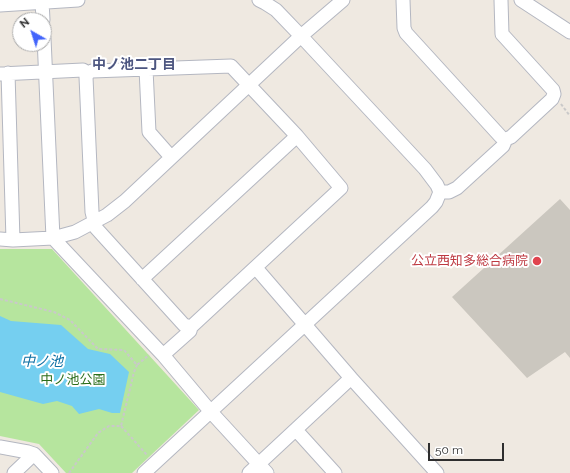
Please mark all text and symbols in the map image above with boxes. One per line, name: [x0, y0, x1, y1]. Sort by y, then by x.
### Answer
north arrow: [12, 12, 52, 52]
text: N: [17, 15, 32, 31]
district label: 中ノ池二丁目: [92, 57, 176, 73]
place label: 公立西知多総合病院: [411, 253, 528, 269]
marker: 公立西知多総合病院: [531, 255, 543, 267]
water label: 中ノ池: [21, 354, 63, 370]
park label: 中ノ池公園: [41, 372, 105, 388]
scale bar: [430, 435, 506, 461]
text: 50 m: [435, 443, 463, 457]

